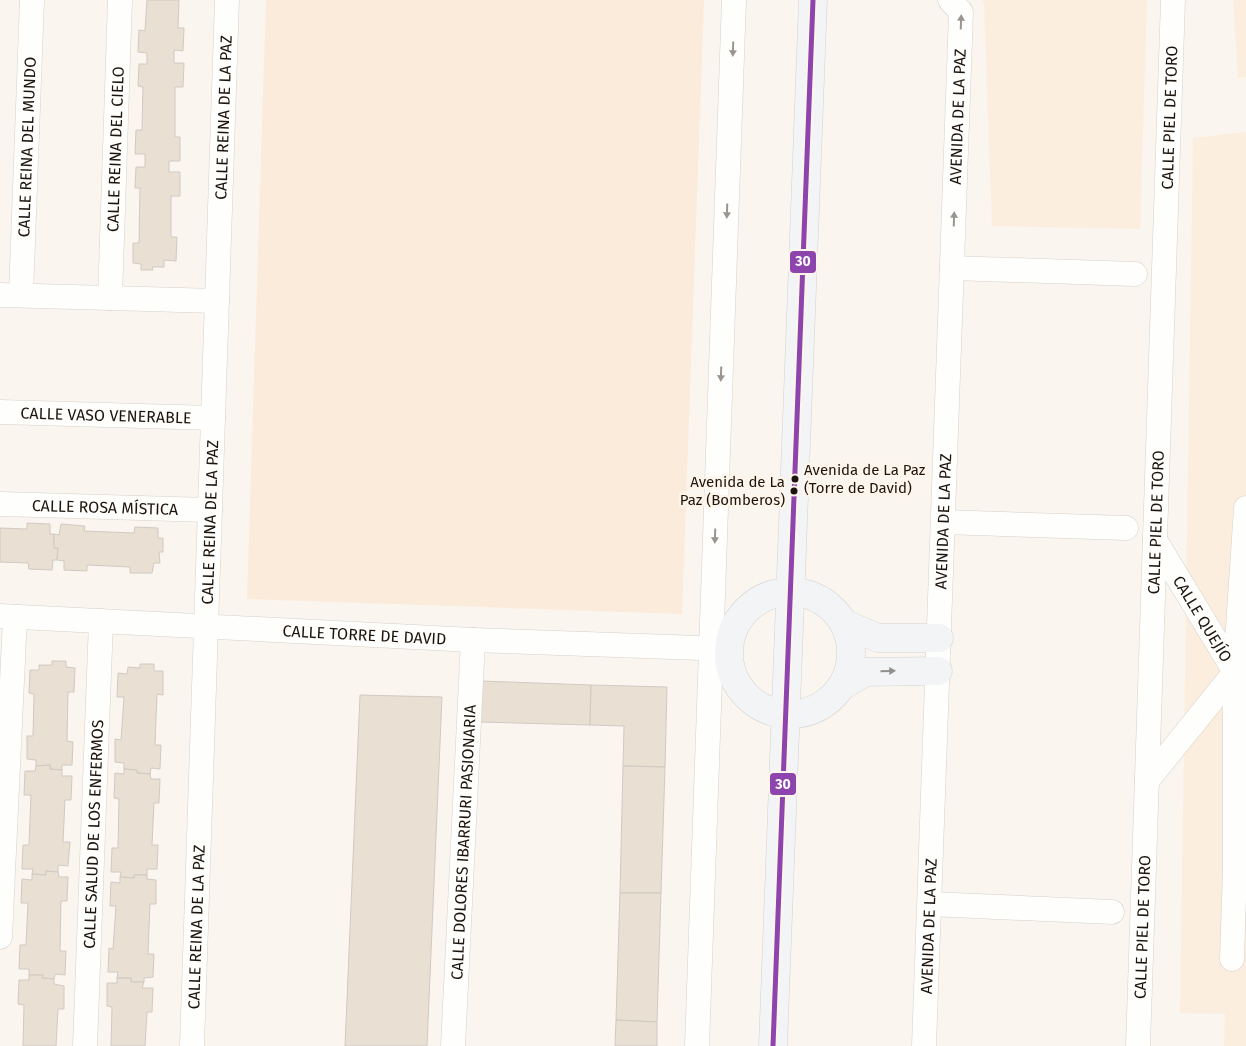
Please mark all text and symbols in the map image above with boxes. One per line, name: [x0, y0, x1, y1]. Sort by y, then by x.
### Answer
one-way arrow: [957, 14, 965, 30]
street label: CALLE REINA DE LA PAZ: [211, 35, 235, 200]
one-way arrow: [728, 41, 736, 57]
street label: CALLE PIEL DE TORO: [1157, 45, 1181, 190]
street label: AVENIDA DE LA PAZ: [945, 48, 969, 185]
street label: CALLE REINA DEL MUNDO: [14, 56, 39, 238]
street label: CALLE REINA DEL CIELO: [103, 66, 127, 232]
one-way arrow: [722, 203, 730, 219]
one-way arrow: [950, 211, 958, 227]
line badge: 30: [789, 250, 817, 274]
text: 30: [794, 253, 811, 270]
one-way arrow: [717, 366, 725, 382]
street label: CALLE VASO VENERABLE: [20, 403, 192, 427]
street label: CALLE REINA DE LA PAZ: [197, 440, 222, 605]
street label: CALLE PIEL DE TORO: [1144, 450, 1167, 595]
street label: AVENIDA DE LA PAZ: [931, 453, 955, 590]
place label: Avenida de La Paz (Torre de David): [804, 461, 926, 497]
place label: Avenida de La Paz (Bomberos): [680, 473, 785, 509]
marker: Avenida de La Paz (Torre de David): [790, 474, 800, 484]
marker: Avenida de La Paz (Bomberos): [789, 486, 799, 496]
street label: CALLE ROSA MÍSTICA: [32, 495, 179, 519]
one-way arrow: [711, 528, 719, 544]
street label: CALLE QUEJÍO: [1169, 572, 1236, 665]
street label: CALLE TORRE DE DAVID: [282, 621, 447, 648]
one-way arrow: [880, 667, 896, 675]
street label: CALLE DOLORES IBARRURI PASIONARIA: [447, 703, 479, 980]
street label: CALLE SALUD DE LOS ENFERMOS: [79, 719, 107, 949]
line badge: 30: [769, 772, 797, 796]
text: 30: [774, 776, 791, 793]
street label: CALLE REINA DE LA PAZ: [184, 844, 208, 1010]
street label: CALLE PIEL DE TORO: [1130, 855, 1154, 999]
street label: AVENIDA DE LA PAZ: [916, 858, 940, 994]

